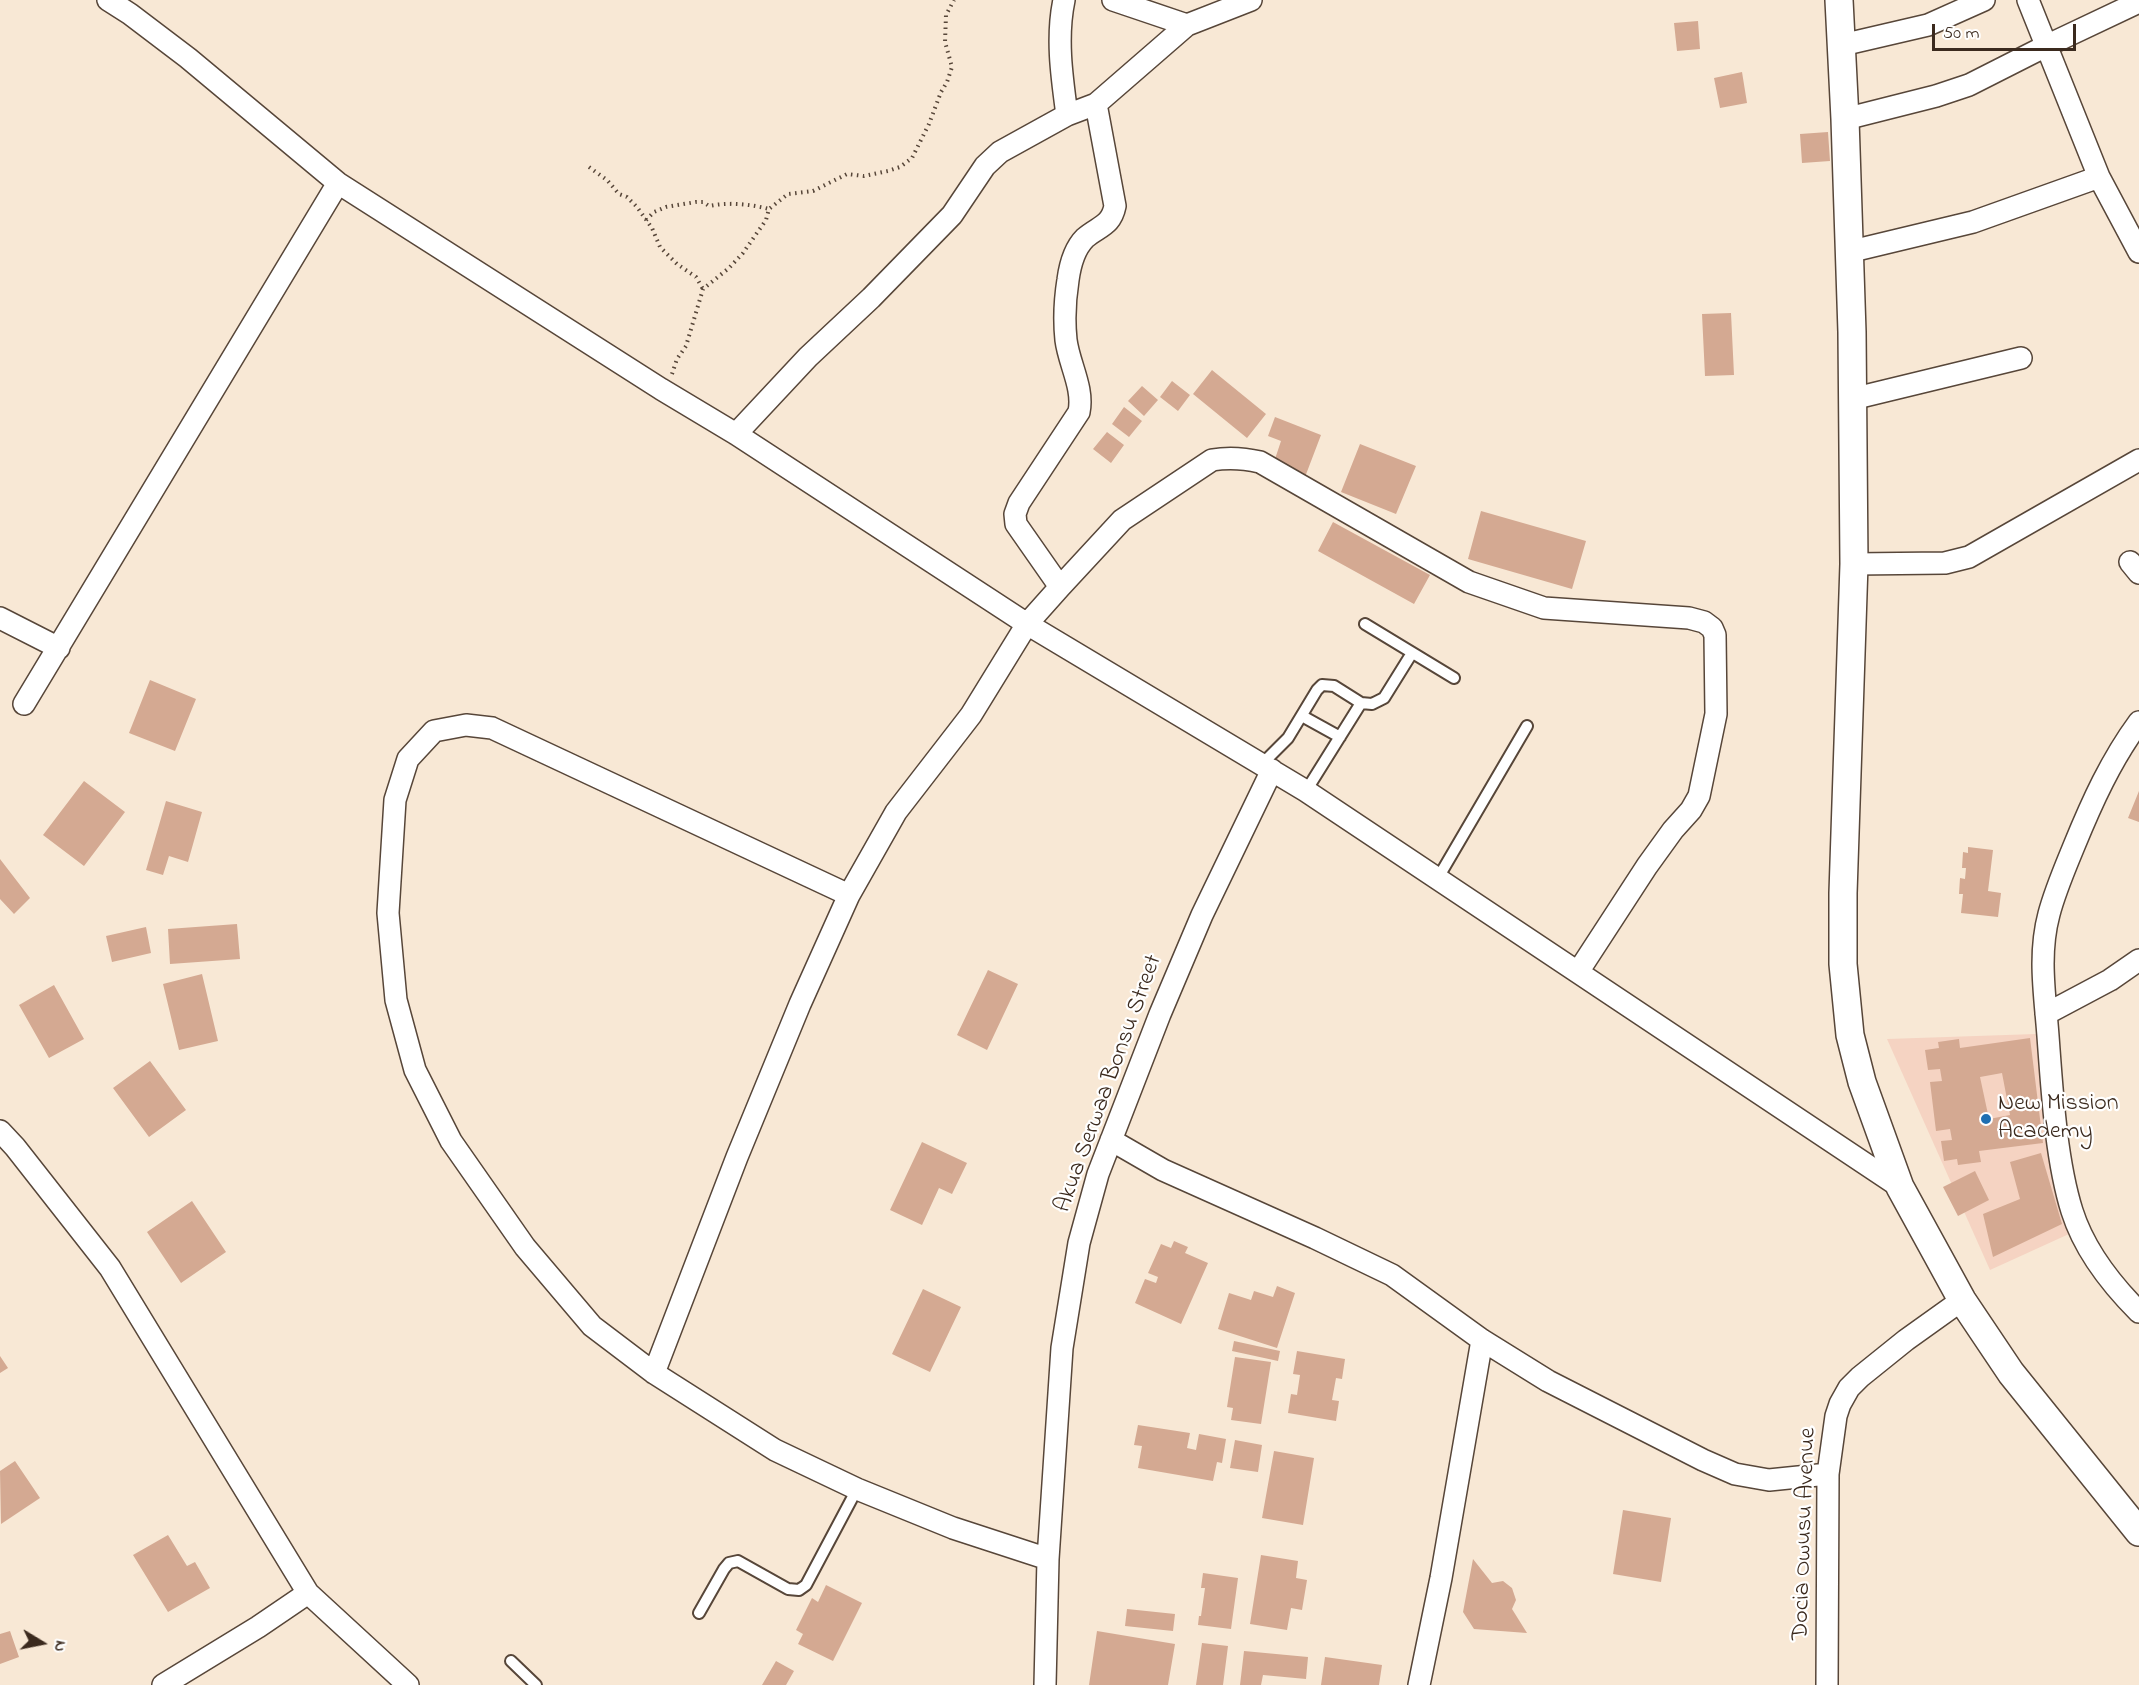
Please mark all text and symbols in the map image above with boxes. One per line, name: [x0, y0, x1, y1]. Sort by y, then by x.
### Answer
scale bar: [1935, 12, 2079, 50]
text: 50 m: [1943, 21, 1980, 47]
street label: Akua Serwaa Bonsu Street: [1050, 951, 1170, 1217]
place label: New Mission Academy: [1998, 1091, 2119, 1147]
marker: New Mission Academy: [1979, 1112, 1993, 1126]
street label: Docia Owusu Avenue: [1788, 1427, 1824, 1641]
north arrow: [12, 1613, 72, 1673]
text: N: [47, 1639, 72, 1654]

